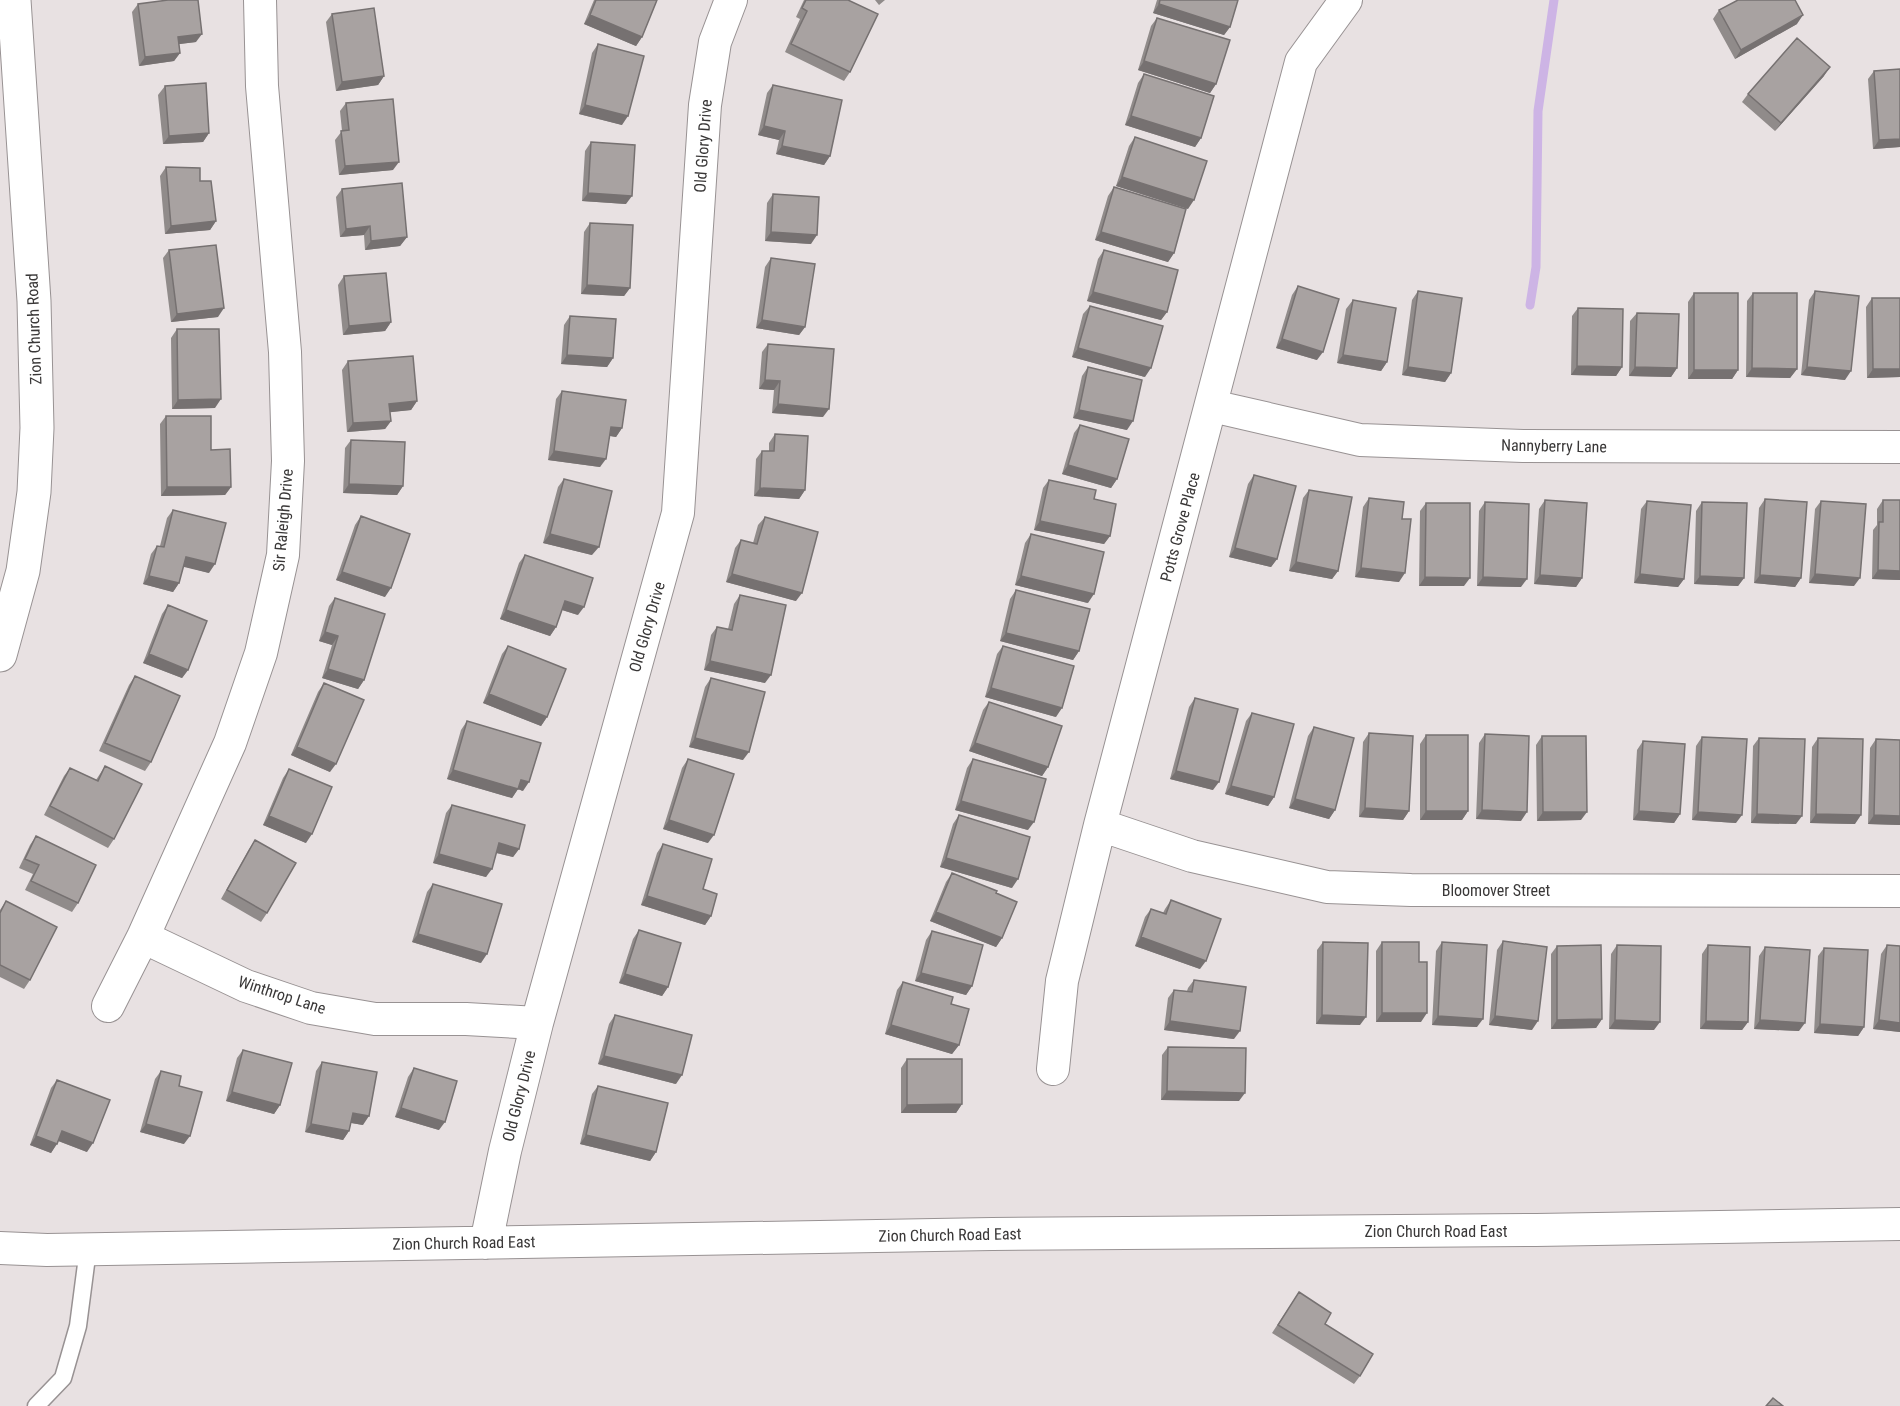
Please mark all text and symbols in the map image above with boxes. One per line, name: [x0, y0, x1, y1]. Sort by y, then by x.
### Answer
street label: Old Glory Drive: [690, 99, 716, 193]
street label: Zion Church Road: [23, 273, 45, 385]
street label: Nannyberry Lane: [1501, 436, 1607, 456]
street label: Sir Raleigh Drive: [269, 468, 297, 572]
street label: Potts Grove Place: [1156, 470, 1204, 584]
street label: Old Glory Drive: [625, 580, 669, 674]
street label: Bloomover Street: [1442, 881, 1551, 900]
street label: Winthrop Lane: [236, 972, 328, 1018]
street label: Old Glory Drive: [498, 1048, 540, 1144]
street label: Zion Church Road East: [1365, 1222, 1508, 1241]
street label: Zion Church Road East: [878, 1224, 1022, 1246]
street label: Zion Church Road East: [392, 1232, 536, 1254]

